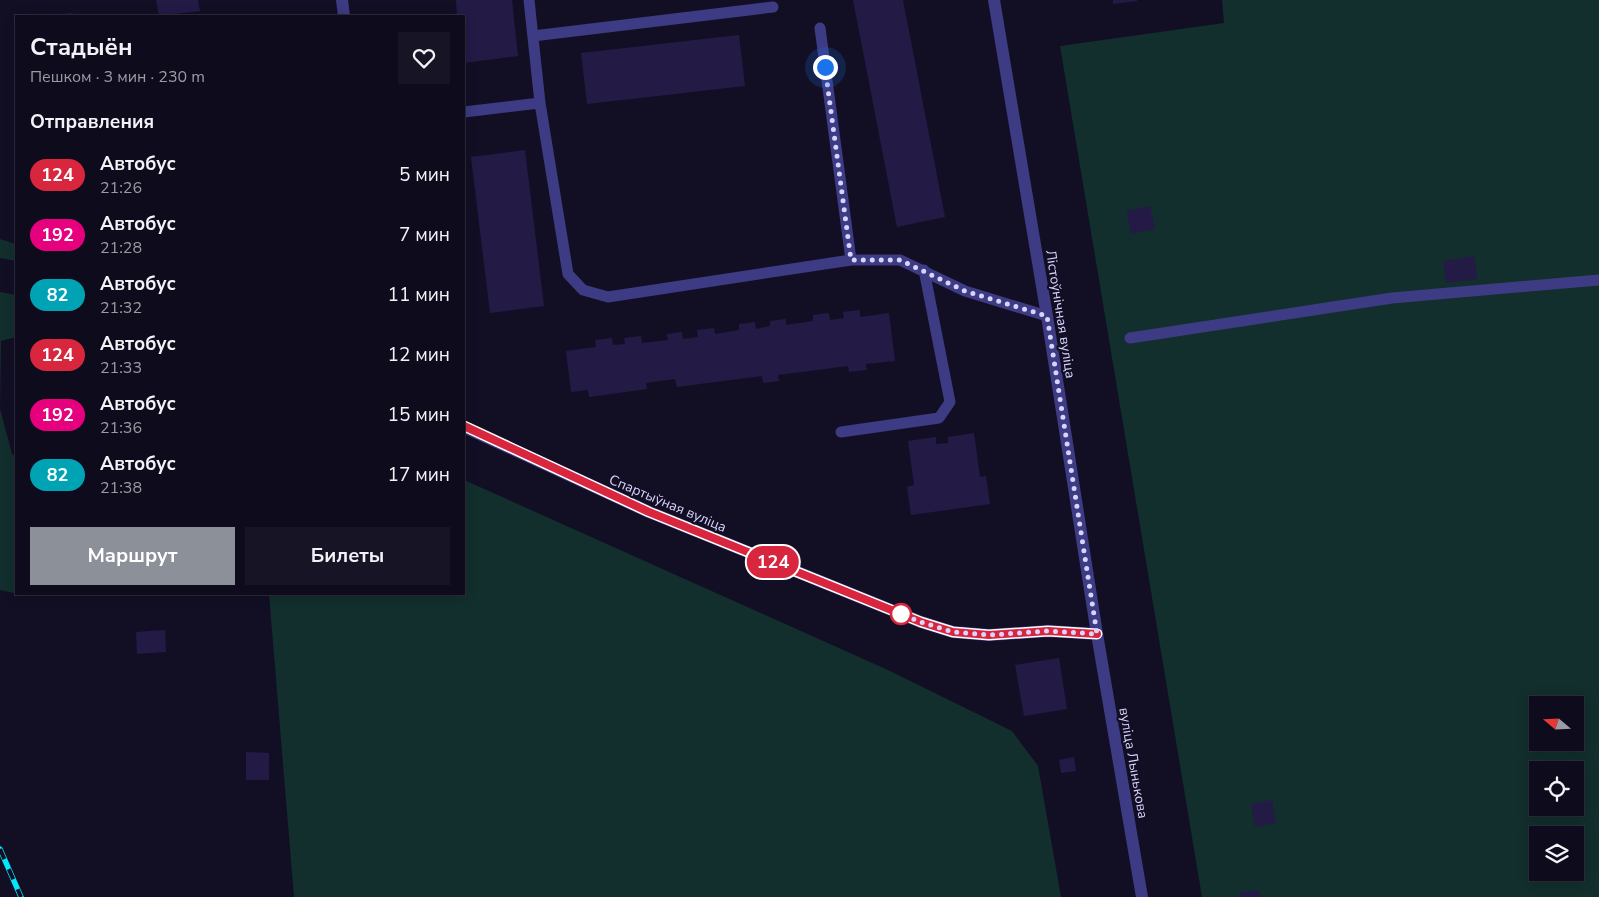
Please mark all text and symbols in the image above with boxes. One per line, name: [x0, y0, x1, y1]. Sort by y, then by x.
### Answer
text: Стадыён: [30, 31, 133, 63]
button: heart: [398, 32, 450, 84]
your location: [813, 55, 838, 80]
text: Пешком · 3 мин · 230 m: [30, 66, 205, 88]
text: Отправления: [30, 109, 154, 135]
text: Автобус: [100, 151, 176, 177]
text: 5 мин: [399, 162, 450, 188]
text: 124: [41, 163, 74, 187]
text: 21:26: [100, 177, 142, 199]
text: Автобус: [100, 211, 176, 237]
text: 7 мин: [399, 222, 450, 248]
text: 192: [41, 223, 74, 247]
text: 21:28: [100, 237, 142, 259]
street label: Лістоўнічная вуліца: [1041, 248, 1080, 380]
text: Автобус: [100, 271, 176, 297]
text: 11 мин: [388, 282, 450, 308]
text: 82: [47, 283, 68, 307]
text: 21:32: [100, 297, 142, 319]
text: Автобус: [100, 331, 176, 357]
text: 12 мин: [388, 342, 450, 368]
text: 124: [41, 343, 74, 367]
text: 21:33: [100, 357, 142, 379]
text: Автобус: [100, 391, 176, 417]
text: 15 мин: [388, 402, 450, 428]
text: 192: [41, 403, 74, 427]
text: 21:36: [100, 417, 142, 439]
text: Автобус: [100, 451, 176, 477]
text: 17 мин: [388, 462, 450, 488]
text: 82: [47, 463, 68, 487]
street label: Спартыўная вуліца: [606, 470, 730, 537]
text: 21:38: [100, 477, 142, 499]
button: Маршрут: [30, 527, 235, 585]
button: Билеты: [245, 527, 450, 585]
line badge: 124: [744, 546, 802, 578]
text: 124: [757, 550, 789, 574]
unlabelled marker: [890, 603, 912, 625]
north arrow: [1529, 696, 1584, 751]
map controls: [1529, 696, 1584, 881]
street label: вуліца Лынькова: [1114, 706, 1153, 820]
button: locate: [1529, 761, 1584, 816]
button: layers: [1529, 826, 1584, 881]

